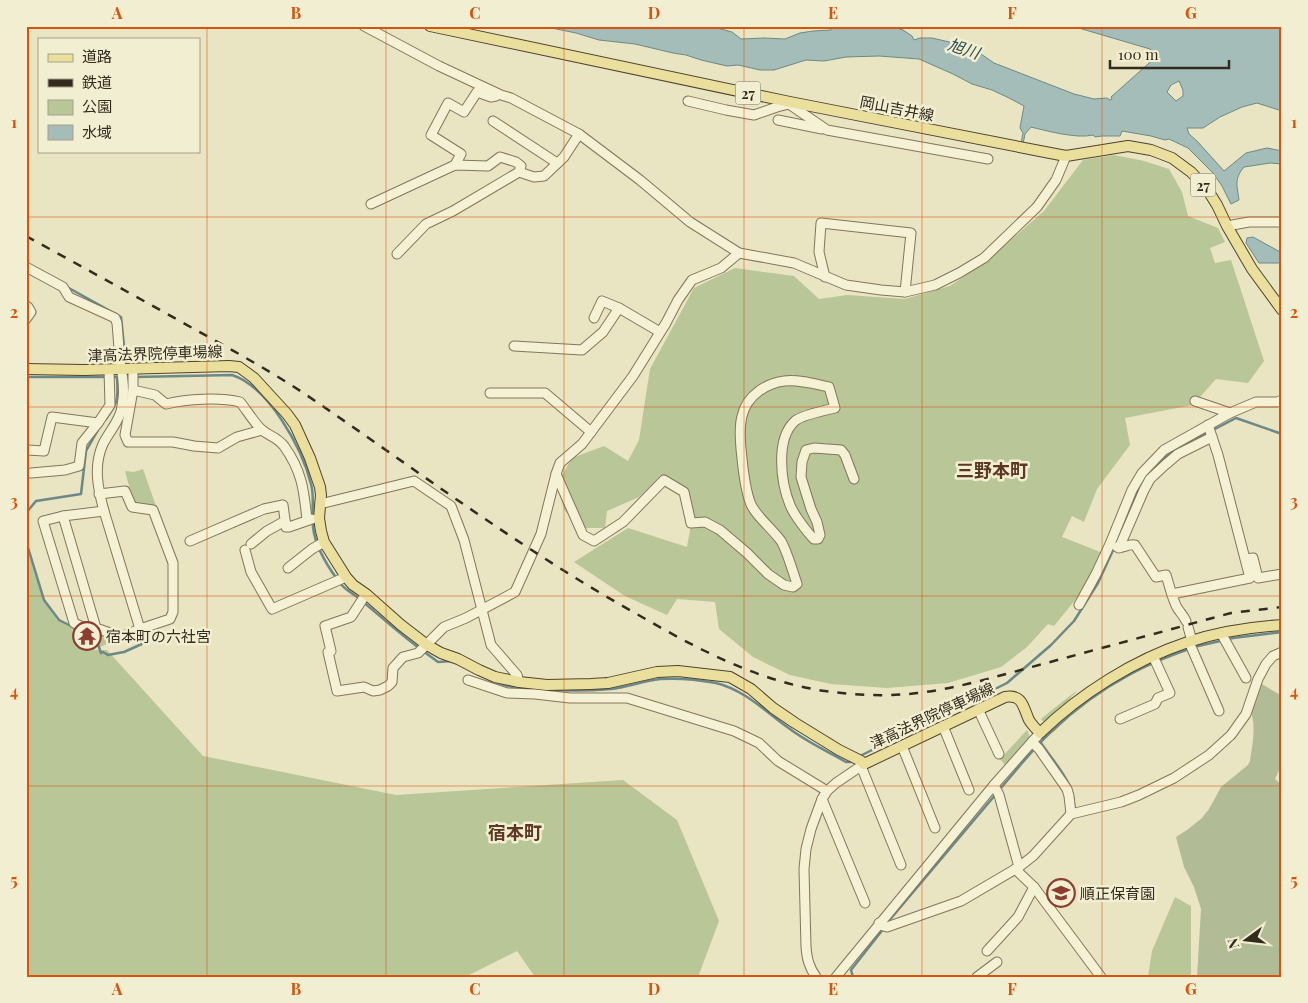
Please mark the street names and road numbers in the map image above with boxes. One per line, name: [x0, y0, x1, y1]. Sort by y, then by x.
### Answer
road number: 27: [736, 82, 760, 105]
street label: 岡山吉井線: [858, 91, 936, 125]
road number: 27: [1190, 174, 1216, 196]
street label: 津高法界院停車場線: [87, 341, 223, 365]
street label: 津高法界院停車場線: [867, 677, 997, 753]

